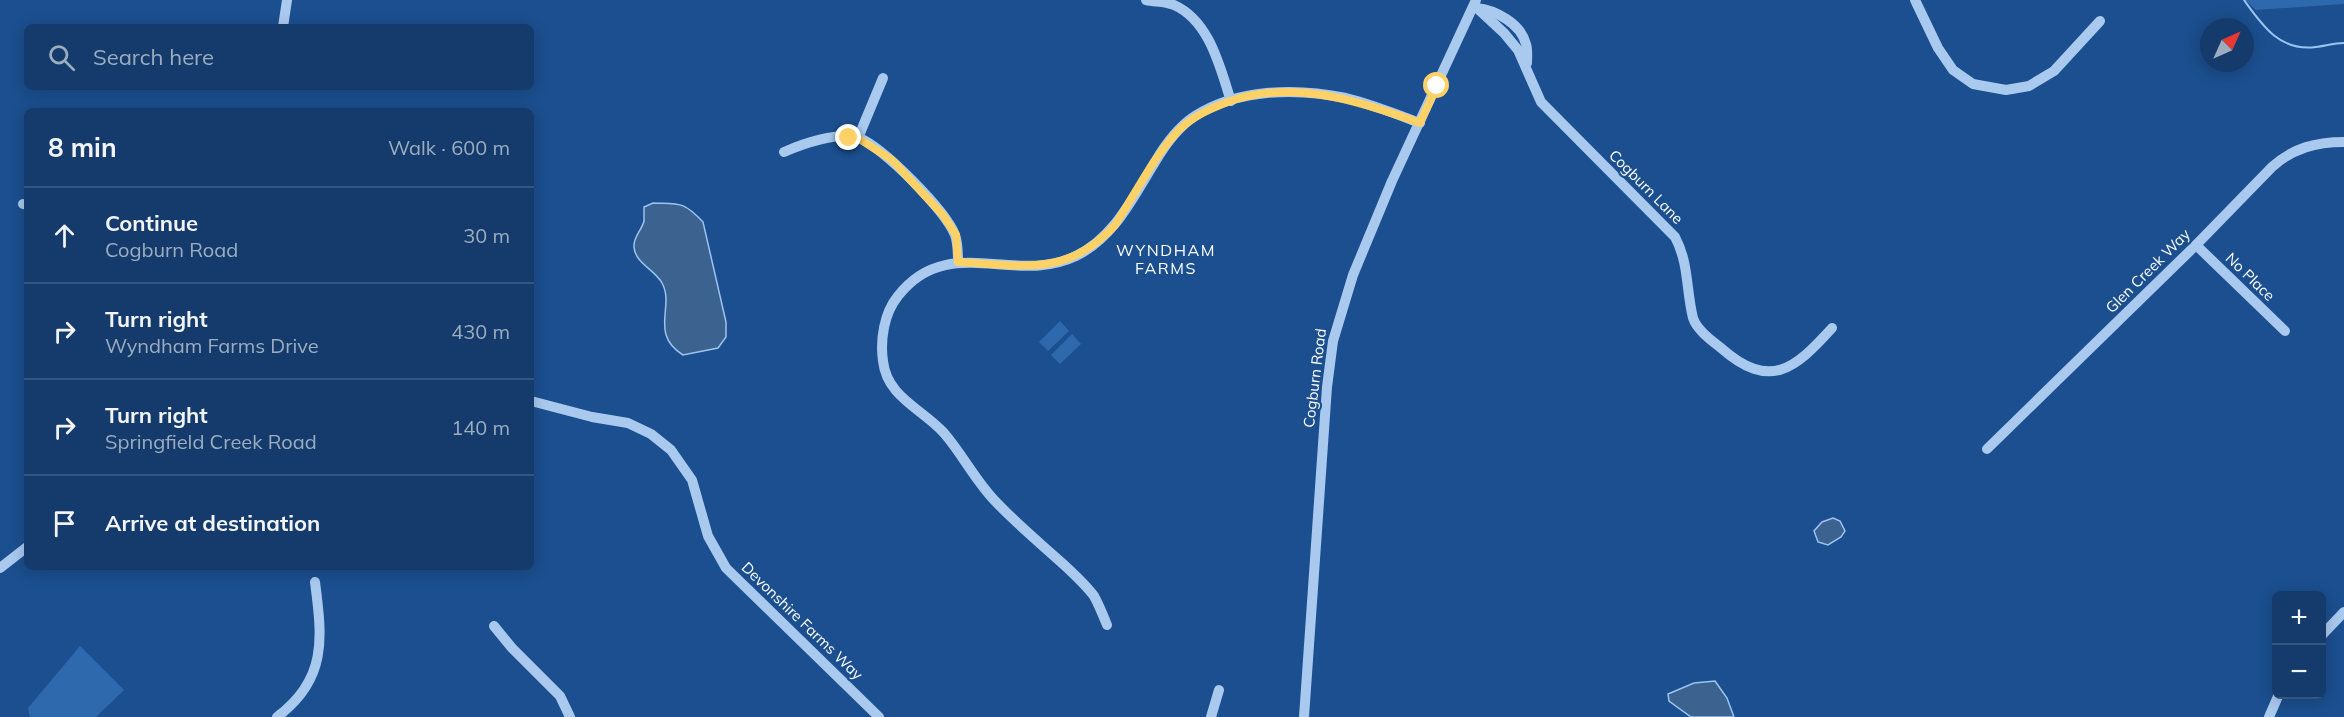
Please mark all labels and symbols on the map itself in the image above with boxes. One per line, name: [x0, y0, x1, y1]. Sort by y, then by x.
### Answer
north arrow: [2200, 18, 2254, 72]
route start: [1423, 72, 1449, 98]
route end: [835, 124, 861, 150]
street label: Cogburn Lane: [1605, 146, 1687, 228]
street label: Glen Creek Way: [2101, 224, 2194, 317]
district label: WYNDHAM FARMS: [1116, 240, 1216, 278]
street label: No Place: [2222, 248, 2279, 305]
street label: Cogburn Road: [1299, 327, 1330, 429]
street label: Devonshire Farms Way: [738, 558, 867, 684]

